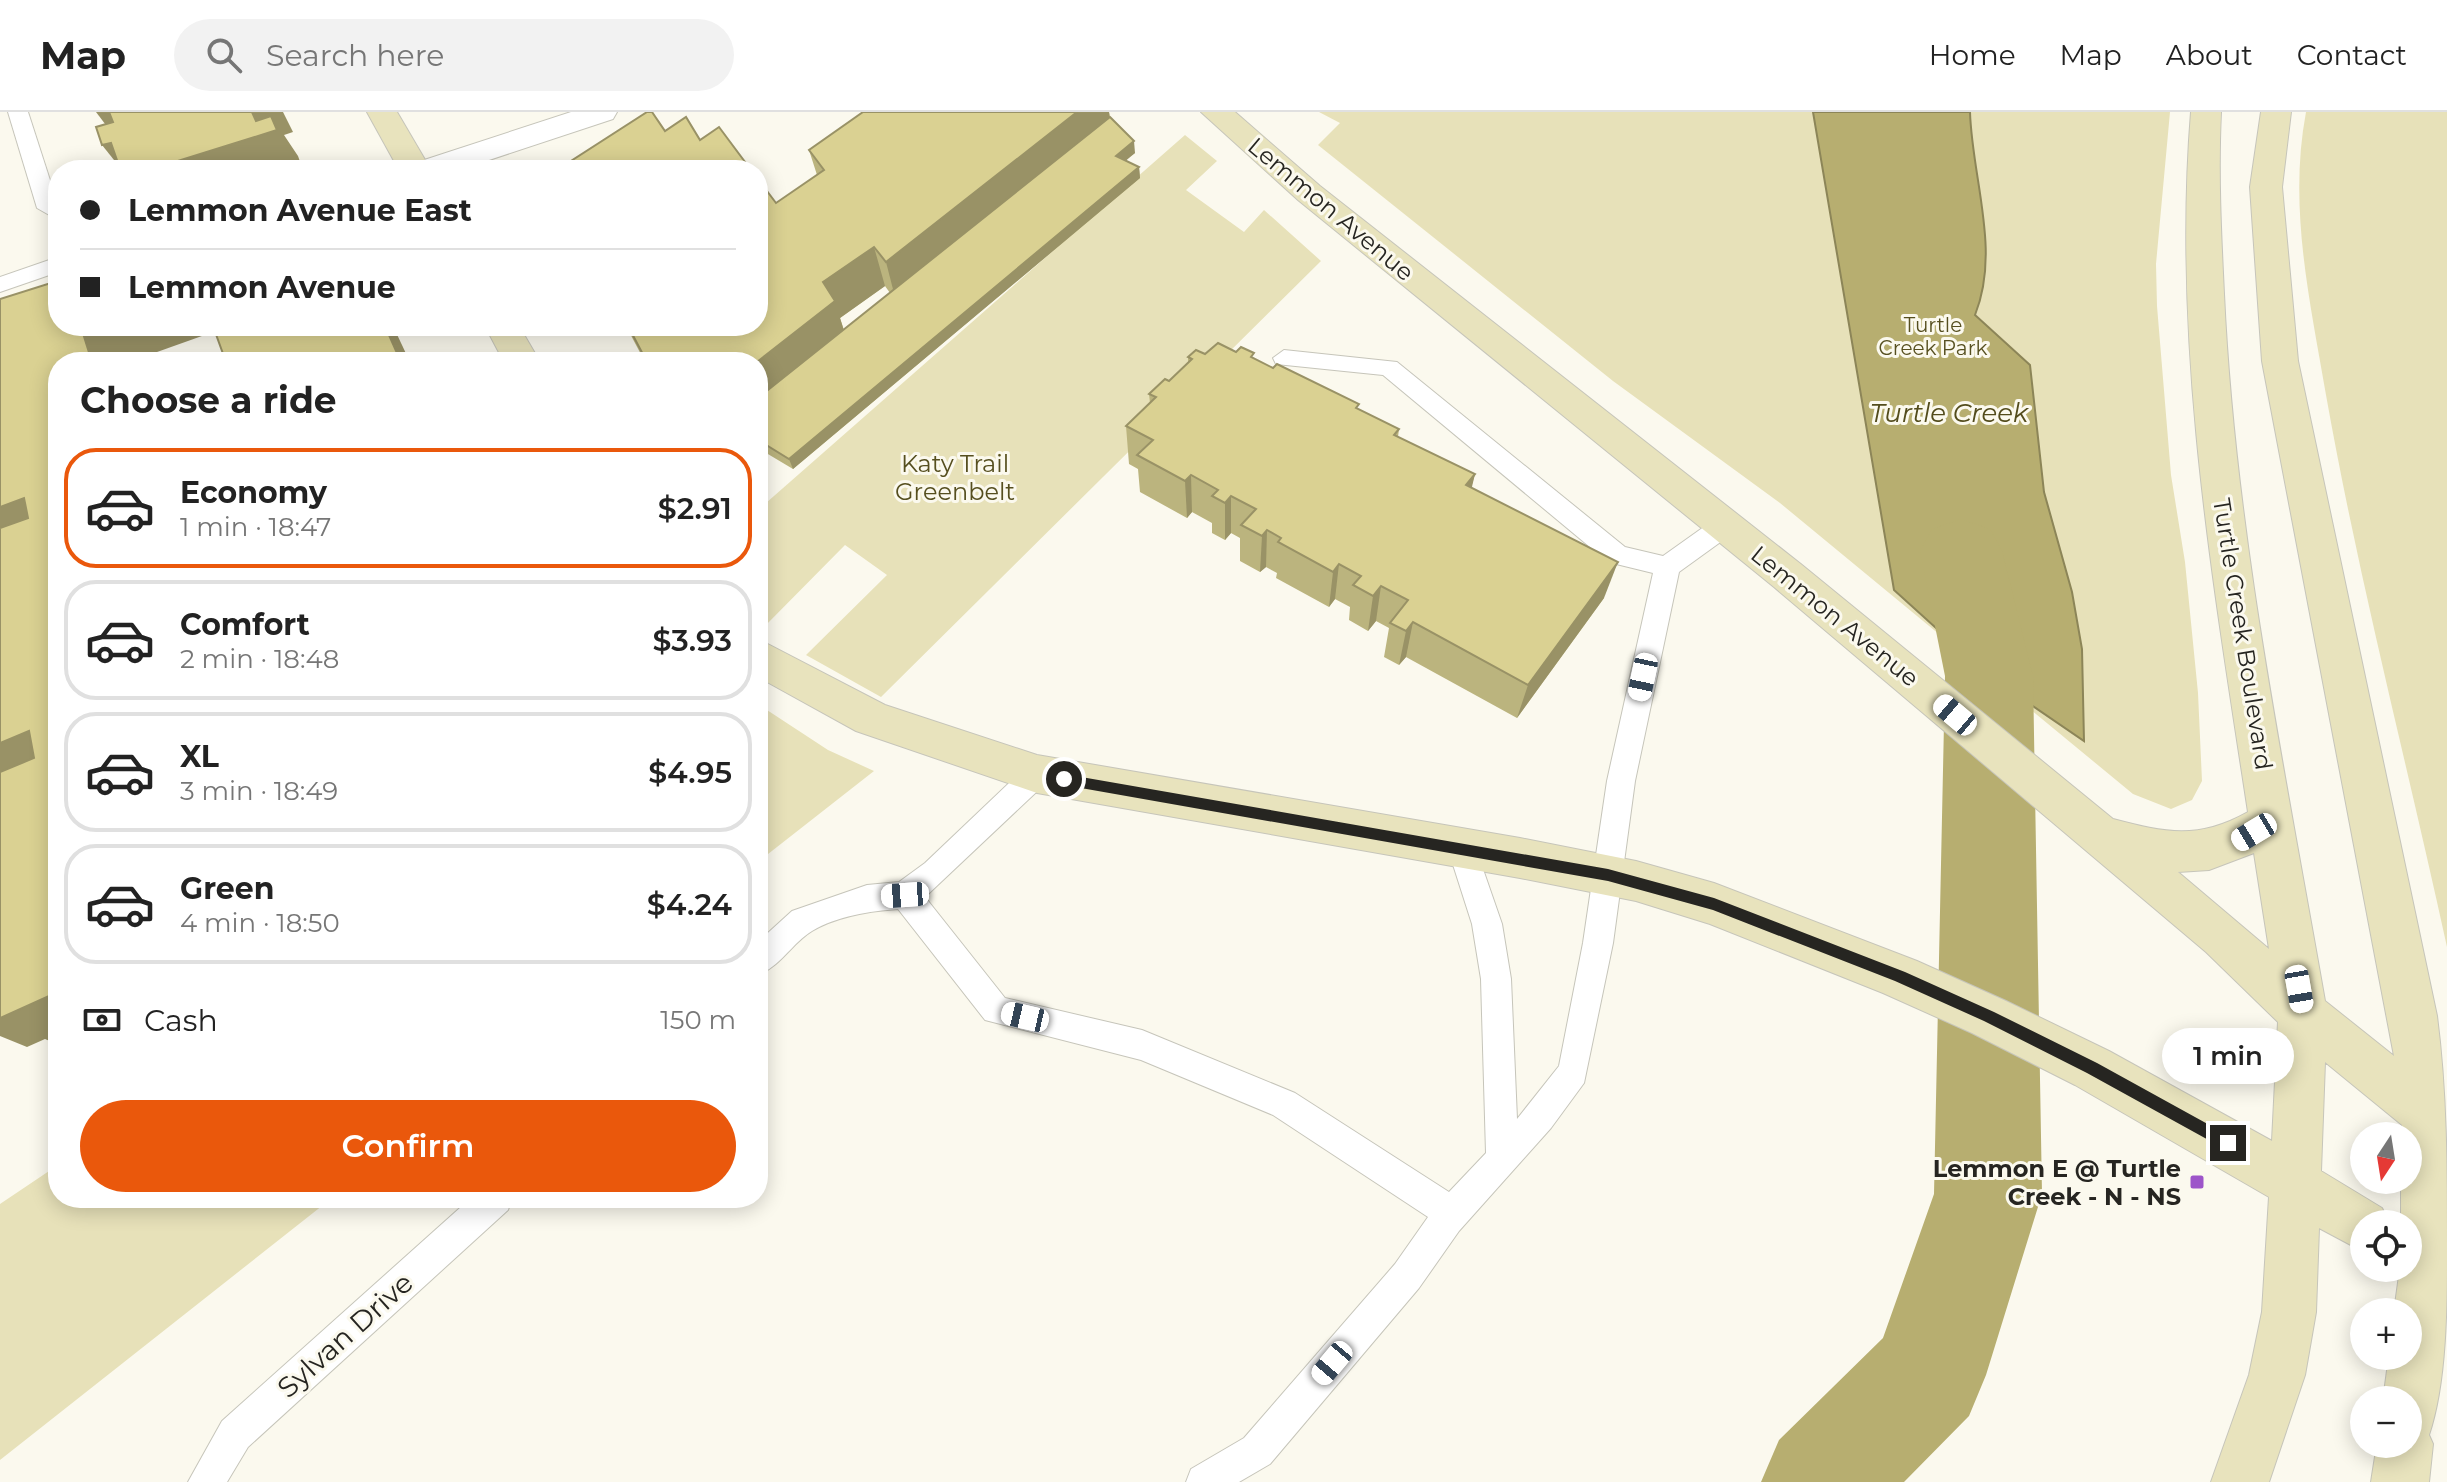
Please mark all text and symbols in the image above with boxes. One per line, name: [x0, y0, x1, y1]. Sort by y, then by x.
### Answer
search box: [174, 19, 734, 91]
text: Map: [40, 32, 126, 79]
icon: search: [202, 33, 246, 77]
text: Search here: [266, 37, 444, 74]
text: Home: [1929, 38, 2016, 72]
text: Map: [2060, 38, 2122, 72]
text: About: [2166, 38, 2253, 72]
text: Contact: [2297, 38, 2407, 72]
street label: Lemmon Avenue: [1242, 131, 1420, 287]
text: Lemmon Avenue East: [128, 192, 472, 229]
text: Lemmon Avenue: [128, 269, 396, 306]
park label: Turtle Creek Park: [1879, 313, 1988, 360]
text: Choose a ride: [80, 378, 337, 422]
water label: Turtle Creek: [1870, 397, 2030, 429]
park label: Katy Trail Greenbelt: [895, 449, 1015, 506]
icon: car: [84, 472, 156, 544]
text: Economy: [180, 474, 327, 511]
text: $2.91: [658, 490, 732, 527]
street label: Turtle Creek Boulevard: [2207, 496, 2279, 772]
text: 1 min · 18:47: [180, 511, 331, 543]
street label: Lemmon Avenue: [1745, 539, 1925, 693]
icon: car: [84, 604, 156, 676]
text: Comfort: [180, 606, 310, 643]
text: $3.93: [653, 622, 732, 659]
text: 2 min · 18:48: [180, 643, 339, 675]
car: [1626, 651, 1660, 703]
car: [1929, 690, 1981, 740]
icon: car: [84, 736, 156, 808]
text: XL: [180, 738, 219, 775]
text: $4.95: [648, 754, 732, 791]
route start: [1046, 761, 1082, 797]
text: 3 min · 18:49: [180, 775, 338, 807]
car: [2227, 809, 2281, 855]
icon: car: [84, 868, 156, 940]
text: Green: [180, 870, 274, 907]
car: [880, 881, 930, 909]
text: $4.24: [647, 886, 732, 923]
text: 4 min · 18:50: [180, 907, 340, 939]
car: [2283, 963, 2315, 1015]
icon: cash: [80, 998, 124, 1042]
car: [999, 1000, 1051, 1034]
text: Cash: [144, 1002, 218, 1039]
text: 150 m: [660, 1004, 736, 1036]
callout: 1 min: [2162, 1027, 2294, 1083]
text: 1 min: [2193, 1040, 2263, 1072]
button: Confirm: [80, 1100, 736, 1192]
north arrow: [2350, 1122, 2422, 1194]
map controls: [2350, 1122, 2422, 1458]
route end: [2210, 1125, 2246, 1161]
place label: Lemmon E @ Turtle Creek - N - NS: [1933, 1154, 2181, 1211]
marker: Lemmon E @ Turtle Creek - N - NS: [2188, 1173, 2206, 1191]
button: locate: [2350, 1210, 2422, 1282]
street label: Sylvan Drive: [270, 1265, 420, 1405]
button: +: [2350, 1298, 2422, 1370]
car: [1307, 1337, 1357, 1389]
button: −: [2350, 1386, 2422, 1458]

